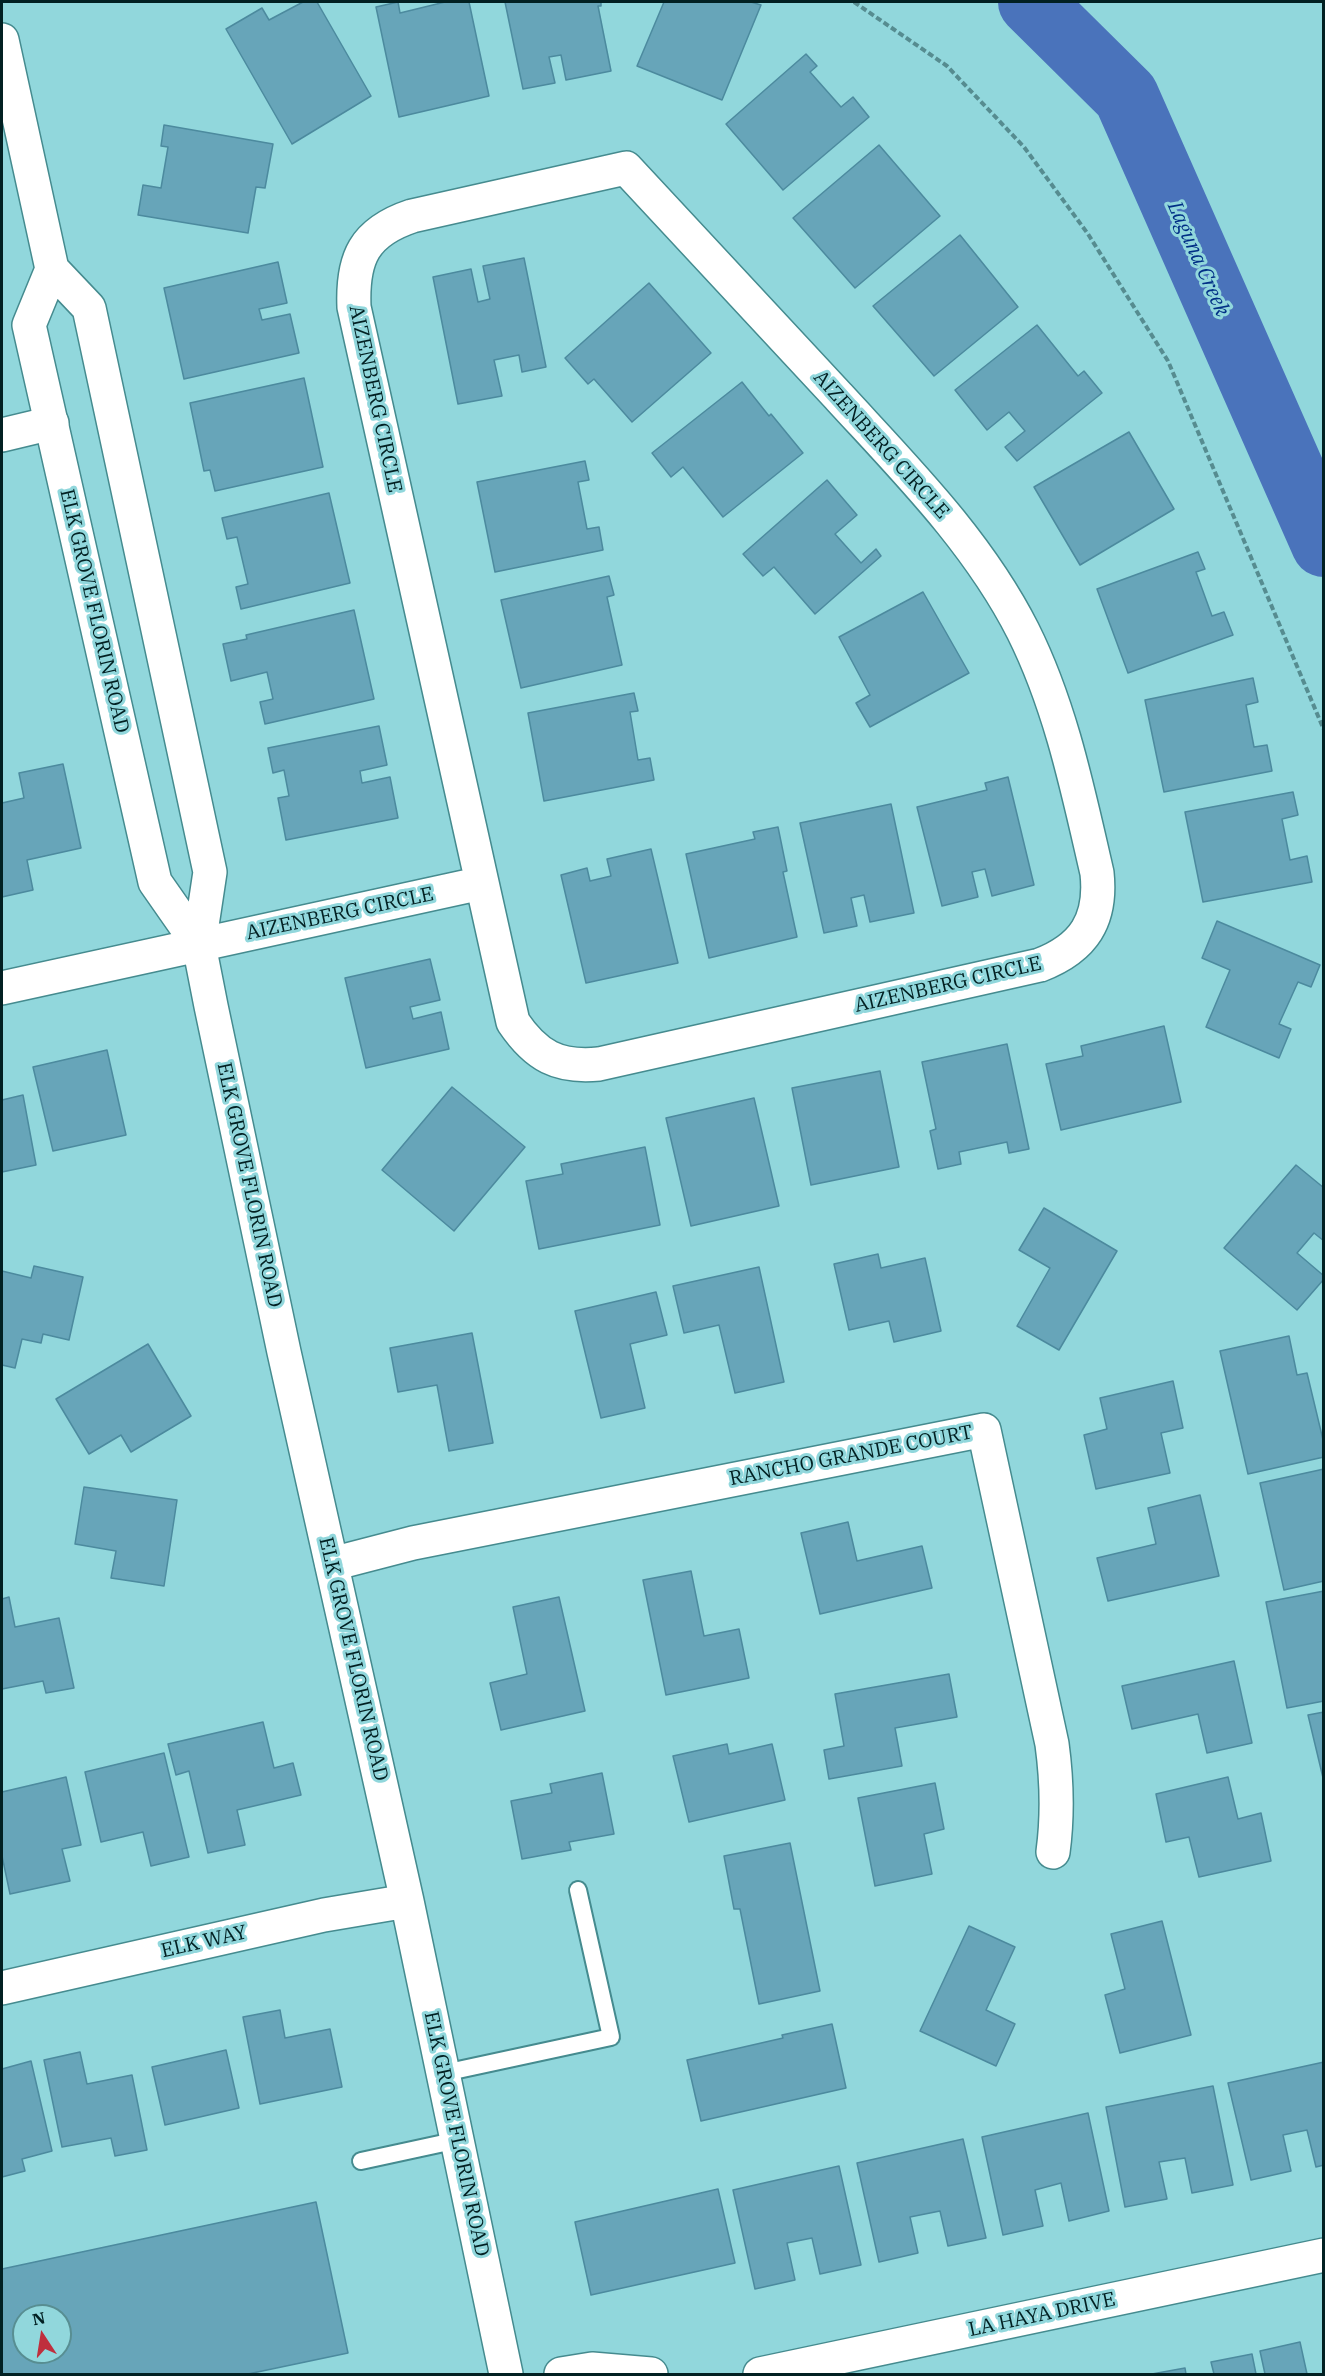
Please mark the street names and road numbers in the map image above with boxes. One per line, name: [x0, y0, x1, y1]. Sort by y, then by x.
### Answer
street label: AIZENBERG CIRCLE: [343, 303, 407, 495]
street label: AIZENBERG CIRCLE: [808, 366, 954, 524]
street label: ELK GROVE FLORIN ROAD: [54, 487, 134, 735]
street label: AIZENBERG CIRCLE: [244, 882, 436, 946]
street label: AIZENBERG CIRCLE: [852, 952, 1044, 1018]
street label: ELK GROVE FLORIN ROAD: [211, 1060, 287, 1310]
street label: RANCHO GRANDE COURT: [727, 1421, 975, 1491]
street label: ELK GROVE FLORIN ROAD: [313, 1535, 393, 1783]
street label: ELK WAY: [159, 1920, 249, 1964]
street label: ELK GROVE FLORIN ROAD: [418, 2009, 494, 2259]
street label: LA HAYA DRIVE: [966, 2288, 1118, 2342]

